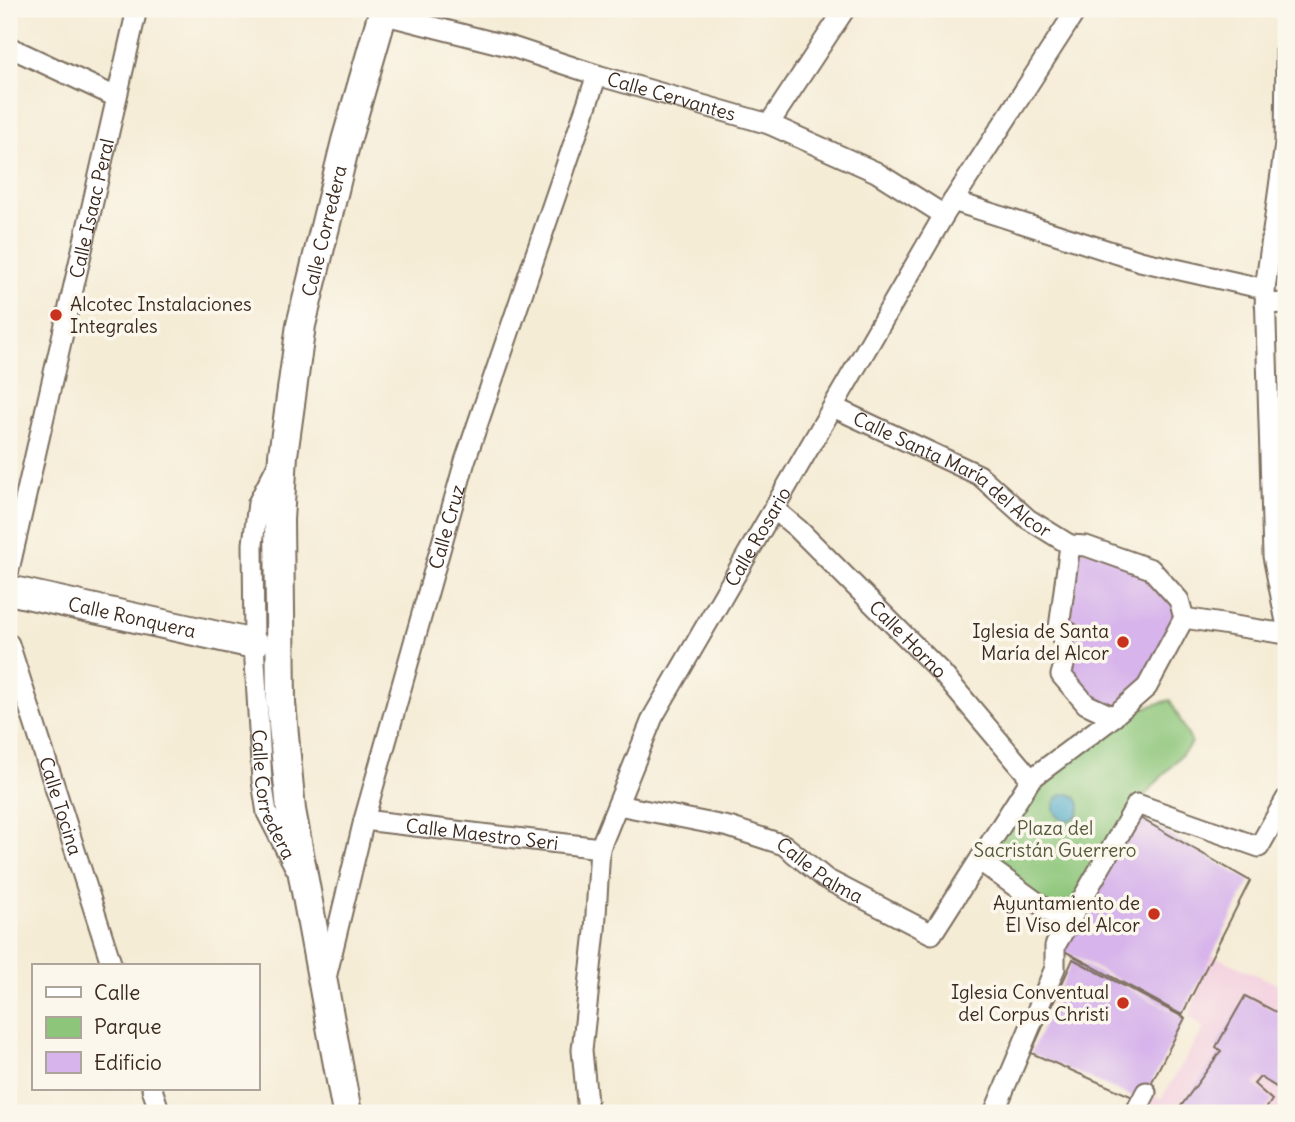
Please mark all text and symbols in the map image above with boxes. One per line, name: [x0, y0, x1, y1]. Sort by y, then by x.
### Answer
street label: Calle Cervantes: [604, 67, 738, 126]
street label: Calle Isaac Peral: [64, 136, 119, 281]
street label: Calle Corredera: [296, 162, 352, 299]
place label: Alcotec Instalaciones Integrales: [70, 292, 252, 338]
marker: Alcotec Instalaciones Integrales: [48, 307, 64, 323]
street label: Calle Santa María del Alcor: [849, 406, 1056, 543]
street label: Calle Cruz: [423, 482, 470, 572]
street label: Calle Rosario: [719, 482, 796, 591]
street label: Calle Ronquera: [66, 591, 198, 643]
street label: Calle Horno: [864, 595, 952, 683]
place label: Iglesia de Santa María del Alcor: [972, 619, 1109, 665]
marker: Iglesia de Santa María del Alcor: [1115, 634, 1131, 650]
street label: Calle Corredera: [247, 729, 301, 863]
street label: Calle Tocina: [34, 754, 88, 858]
street label: Calle Maestro Seri: [405, 813, 560, 855]
park label: Plaza del Sacristán Guerrero: [974, 816, 1136, 862]
street label: Calle Palma: [772, 832, 867, 908]
place label: Ayuntamiento de El Viso del Alcor: [993, 891, 1140, 937]
marker: Ayuntamiento de El Viso del Alcor: [1146, 906, 1162, 922]
legend: [32, 964, 259, 1090]
text: Calle: [94, 979, 140, 1006]
place label: Iglesia Conventual del Corpus Christi: [951, 980, 1109, 1026]
marker: Iglesia Conventual del Corpus Christi: [1115, 995, 1131, 1011]
text: Parque: [94, 1013, 162, 1040]
text: Edificio: [94, 1049, 162, 1076]

